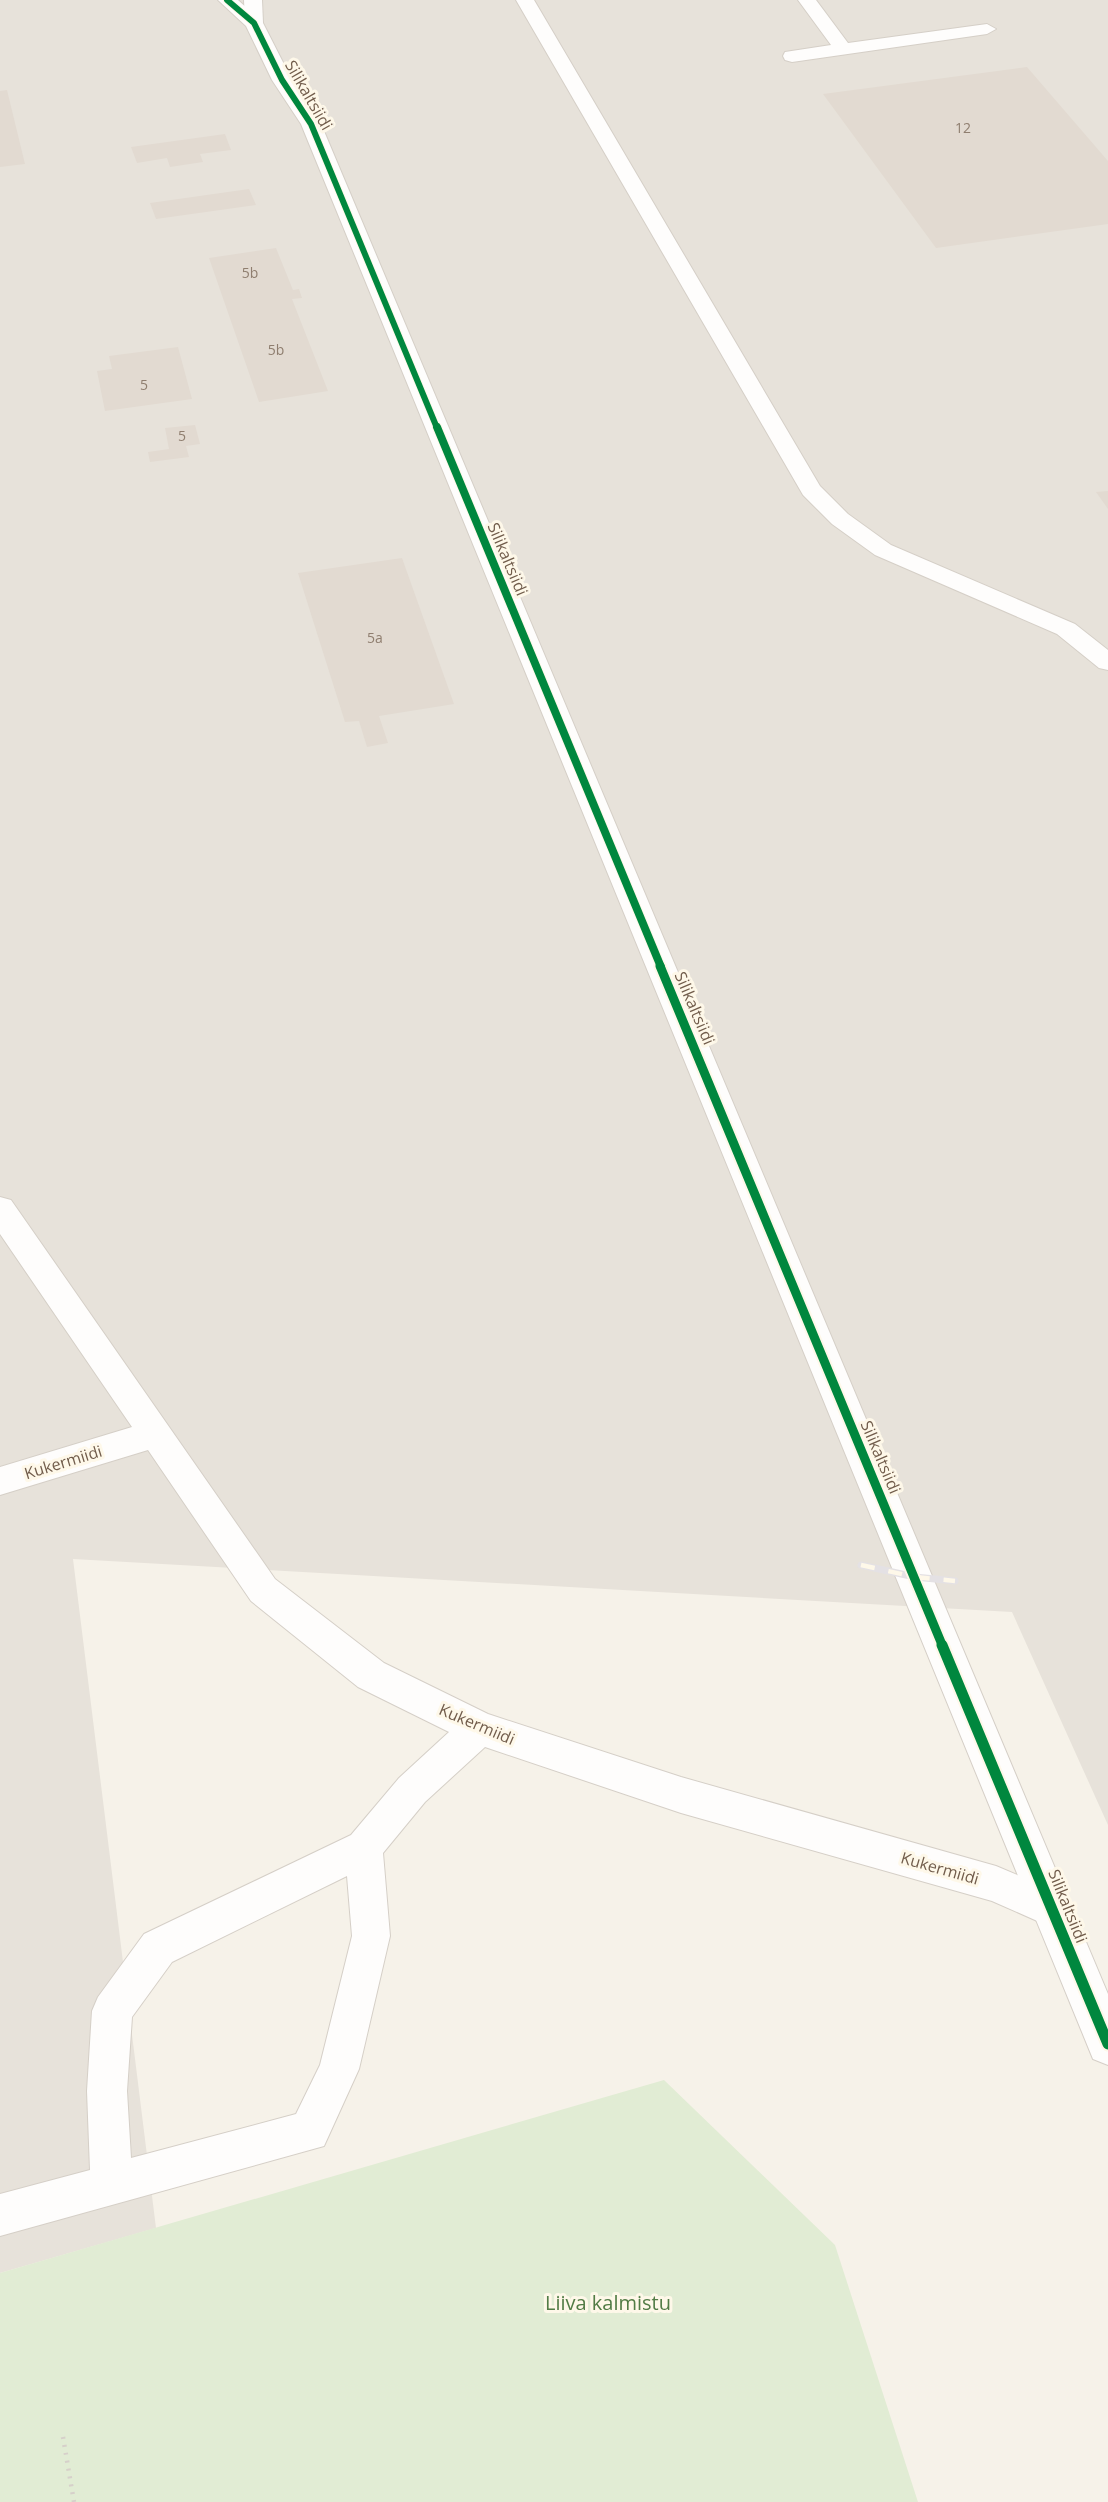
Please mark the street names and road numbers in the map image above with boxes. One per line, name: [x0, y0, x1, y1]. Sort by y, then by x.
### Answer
street label: Silikaltsiidi: [280, 56, 338, 134]
street label: Silikaltsiidi: [483, 519, 533, 599]
street label: Silikaltsiidi: [670, 968, 720, 1048]
street label: Silikaltsiidi: [856, 1417, 906, 1497]
street label: Kukermiidi: [21, 1440, 105, 1484]
street label: Kukermiidi: [436, 1698, 518, 1750]
street label: Kukermiidi: [898, 1846, 982, 1890]
street label: Silikaltsiidi: [1043, 1866, 1093, 1946]

